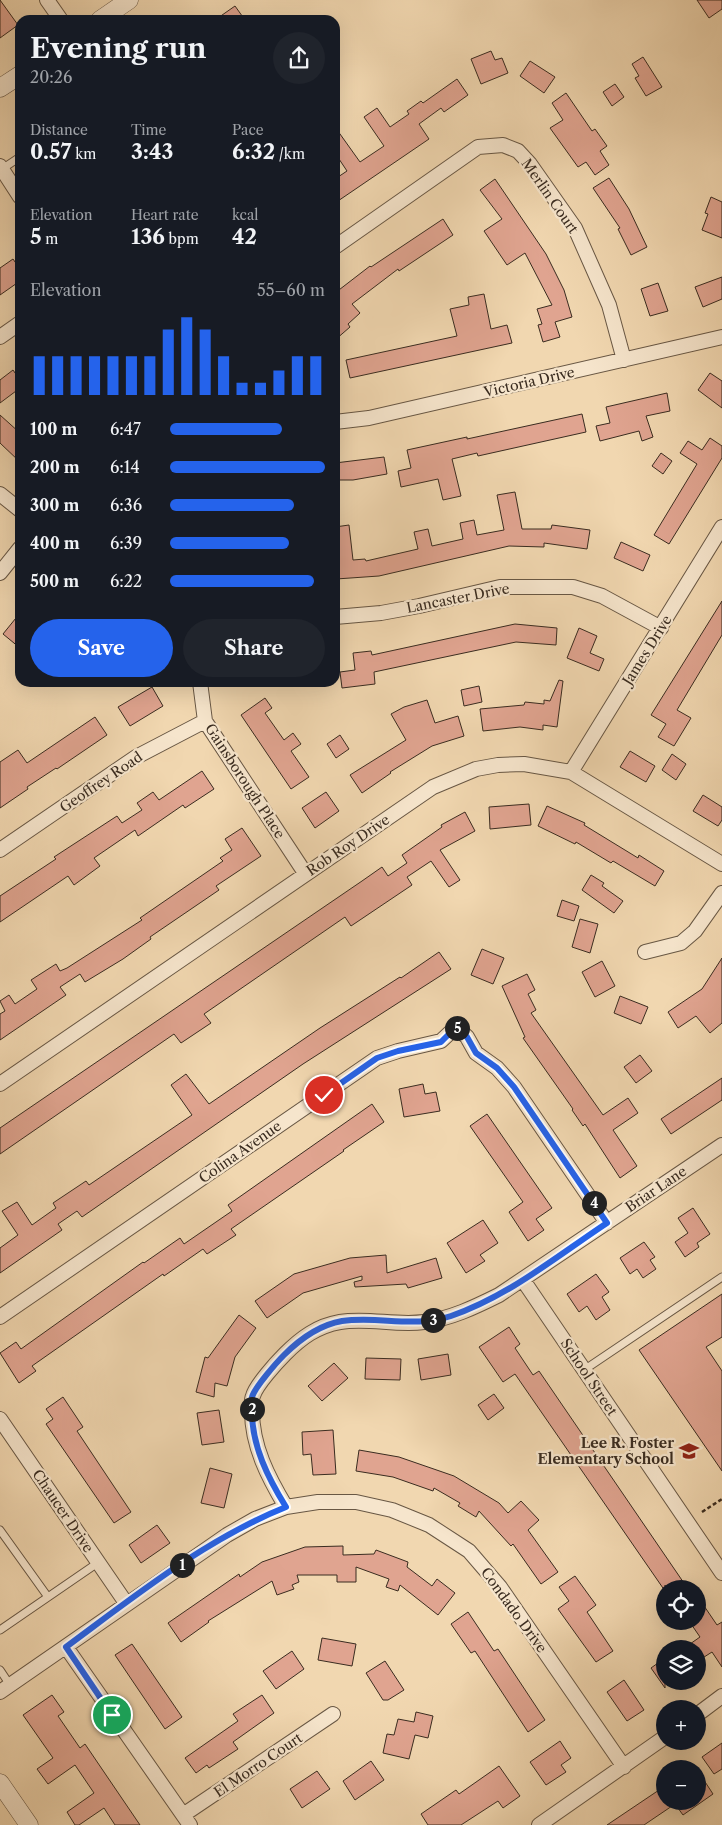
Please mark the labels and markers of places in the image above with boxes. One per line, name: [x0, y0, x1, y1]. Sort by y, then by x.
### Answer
pin: 5: [444, 1016, 470, 1040]
pin: [303, 1074, 345, 1116]
pin: 4: [582, 1190, 606, 1216]
pin: 3: [420, 1308, 446, 1332]
pin: 2: [240, 1396, 264, 1422]
place label: Lee R. Foster Elementary School: [537, 1434, 674, 1468]
school or university icon: Lee R. Foster Elementary School: [678, 1440, 700, 1462]
pin: 1: [170, 1552, 194, 1578]
pin: [91, 1694, 133, 1736]

